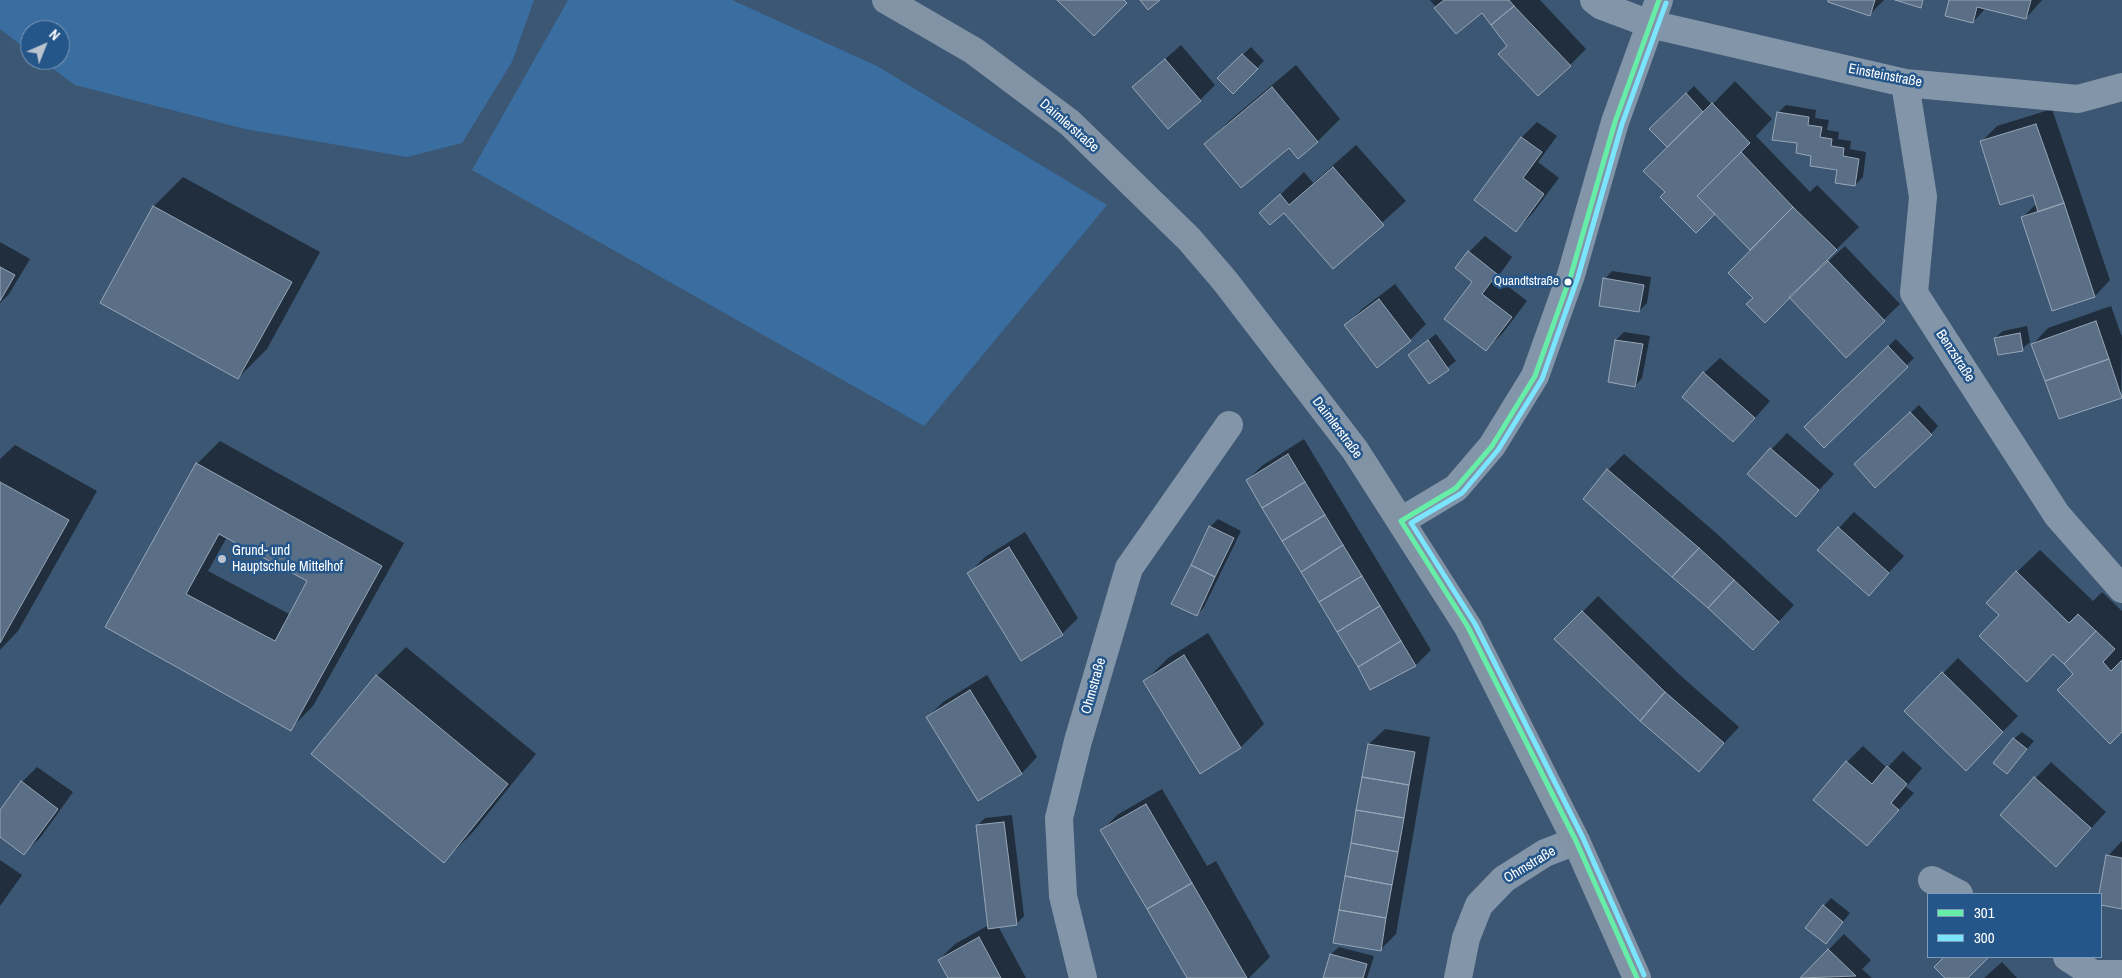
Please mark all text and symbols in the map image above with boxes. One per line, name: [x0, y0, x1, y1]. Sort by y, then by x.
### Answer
north arrow: [20, 20, 70, 70]
text: N: [45, 26, 64, 44]
street label: Einsteinstraße: [1847, 61, 1923, 91]
street label: Daimlerstraße: [1036, 96, 1102, 156]
place label: Quandtstraße: [1494, 274, 1559, 290]
marker: Quandtstraße: [1563, 277, 1573, 287]
street label: Benzstraße: [1932, 327, 1978, 385]
street label: Daimlerstraße: [1308, 394, 1366, 462]
place label: Grund- und Hauptschule Mittelhof: [232, 543, 343, 576]
marker: Grund- und Hauptschule Mittelhof: [216, 553, 228, 565]
street label: Ohmstraße: [1078, 656, 1110, 716]
street label: Ohmstraße: [1501, 843, 1559, 887]
legend: [1927, 893, 2102, 958]
text: 301: [1974, 902, 1995, 923]
text: 300: [1974, 927, 1995, 948]

